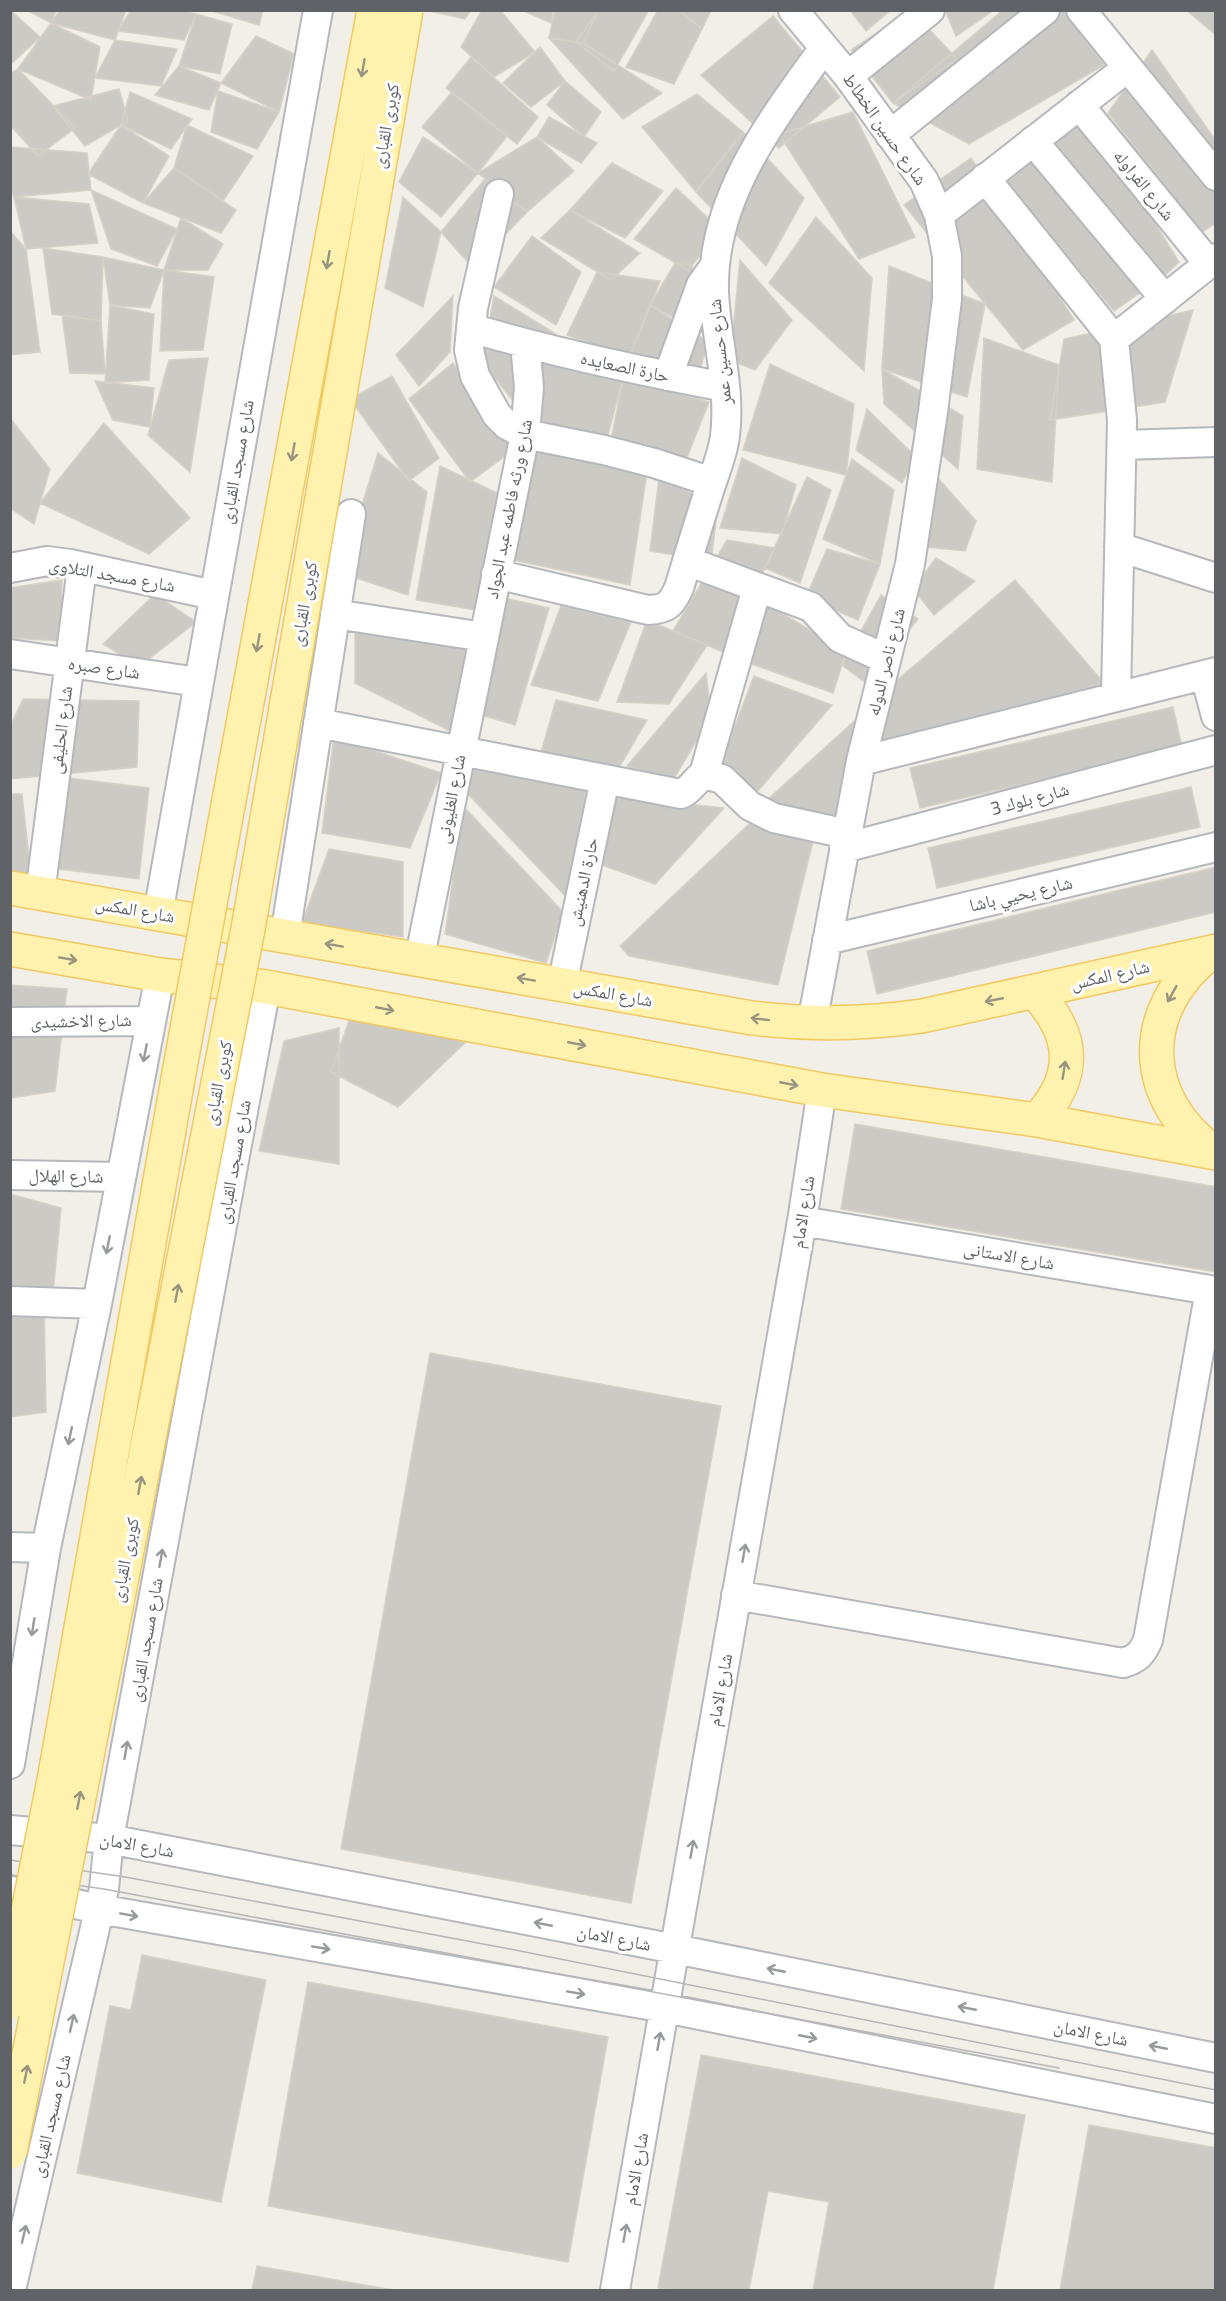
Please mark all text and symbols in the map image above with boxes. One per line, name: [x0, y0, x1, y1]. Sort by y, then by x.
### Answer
one-way arrow: [357, 58, 368, 77]
street label: شارع حسين الخطاط: [838, 68, 933, 190]
street label: كوبرى القبارى: [367, 81, 404, 170]
street label: شارع الفراوله: [1109, 144, 1180, 225]
one-way arrow: [322, 250, 333, 269]
street label: شارع حسين عمر: [703, 298, 737, 407]
street label: حارة الصعايده: [579, 346, 672, 386]
street label: شارع مسجد القبارى: [214, 398, 259, 526]
street label: شارع ورثه فاطمه عبد الجواد: [480, 417, 537, 601]
one-way arrow: [287, 441, 298, 461]
street label: شارع مسجد التلاوى: [47, 552, 177, 597]
street label: كوبرى القبارى: [285, 559, 322, 648]
street label: شارع ناصر الدوله: [861, 606, 910, 718]
one-way arrow: [252, 633, 263, 653]
street label: شارع صبره: [67, 651, 141, 684]
street label: شارع الحليفى: [44, 685, 77, 775]
street label: شارع الغليونى: [431, 752, 470, 845]
street label: شارع بلوك 3: [988, 777, 1072, 820]
street label: حارة الدهنيش: [562, 835, 603, 928]
street label: شارع يحيي باشا: [967, 870, 1076, 920]
street label: شارع المكس: [94, 891, 177, 928]
one-way arrow: [325, 939, 345, 950]
one-way arrow: [58, 954, 78, 965]
street label: شارع المكس: [1068, 954, 1152, 995]
one-way arrow: [517, 973, 537, 984]
street label: شارع المكس: [572, 975, 655, 1012]
one-way arrow: [1166, 985, 1178, 1002]
one-way arrow: [985, 995, 1005, 1006]
one-way arrow: [375, 1004, 394, 1015]
street label: شارع الاخشيدى: [30, 1008, 132, 1033]
one-way arrow: [750, 1013, 770, 1024]
street label: كوبرى القبارى: [198, 1038, 237, 1127]
one-way arrow: [567, 1039, 586, 1050]
one-way arrow: [139, 1043, 150, 1062]
one-way arrow: [1059, 1060, 1070, 1080]
one-way arrow: [779, 1079, 799, 1090]
street label: شارع مسجد القبارى: [211, 1098, 256, 1226]
street label: شارع الهلال: [28, 1163, 104, 1188]
street label: شارع الامام: [785, 1174, 821, 1250]
one-way arrow: [102, 1234, 113, 1254]
street label: شارع الاستانى: [962, 1236, 1056, 1275]
one-way arrow: [172, 1284, 183, 1303]
one-way arrow: [63, 1426, 75, 1445]
one-way arrow: [135, 1475, 146, 1495]
street label: كوبرى القبارى: [105, 1515, 144, 1604]
one-way arrow: [738, 1544, 749, 1564]
one-way arrow: [156, 1548, 167, 1568]
street label: شارع مسجد القبارى: [123, 1576, 168, 1704]
one-way arrow: [27, 1617, 38, 1637]
street label: شارع الامام: [702, 1652, 738, 1728]
one-way arrow: [121, 1740, 132, 1760]
one-way arrow: [74, 1790, 85, 1810]
street label: شارع الامان: [98, 1827, 176, 1862]
one-way arrow: [687, 1839, 698, 1859]
one-way arrow: [119, 1909, 139, 1920]
one-way arrow: [534, 1918, 554, 1929]
street label: شارع الامان: [575, 1919, 653, 1956]
one-way arrow: [311, 1943, 331, 1954]
one-way arrow: [767, 1964, 786, 1975]
one-way arrow: [565, 1987, 585, 1998]
one-way arrow: [958, 2002, 977, 2013]
one-way arrow: [67, 2014, 79, 2033]
street label: شارع الامان: [1052, 2014, 1130, 2051]
one-way arrow: [654, 2032, 665, 2051]
one-way arrow: [798, 2032, 818, 2043]
one-way arrow: [1149, 2041, 1168, 2052]
street label: شارع مسجد القبارى: [25, 2052, 76, 2180]
one-way arrow: [21, 2064, 32, 2084]
street label: شارع الامام: [618, 2131, 654, 2207]
one-way arrow: [18, 2224, 30, 2243]
one-way arrow: [620, 2224, 631, 2243]

